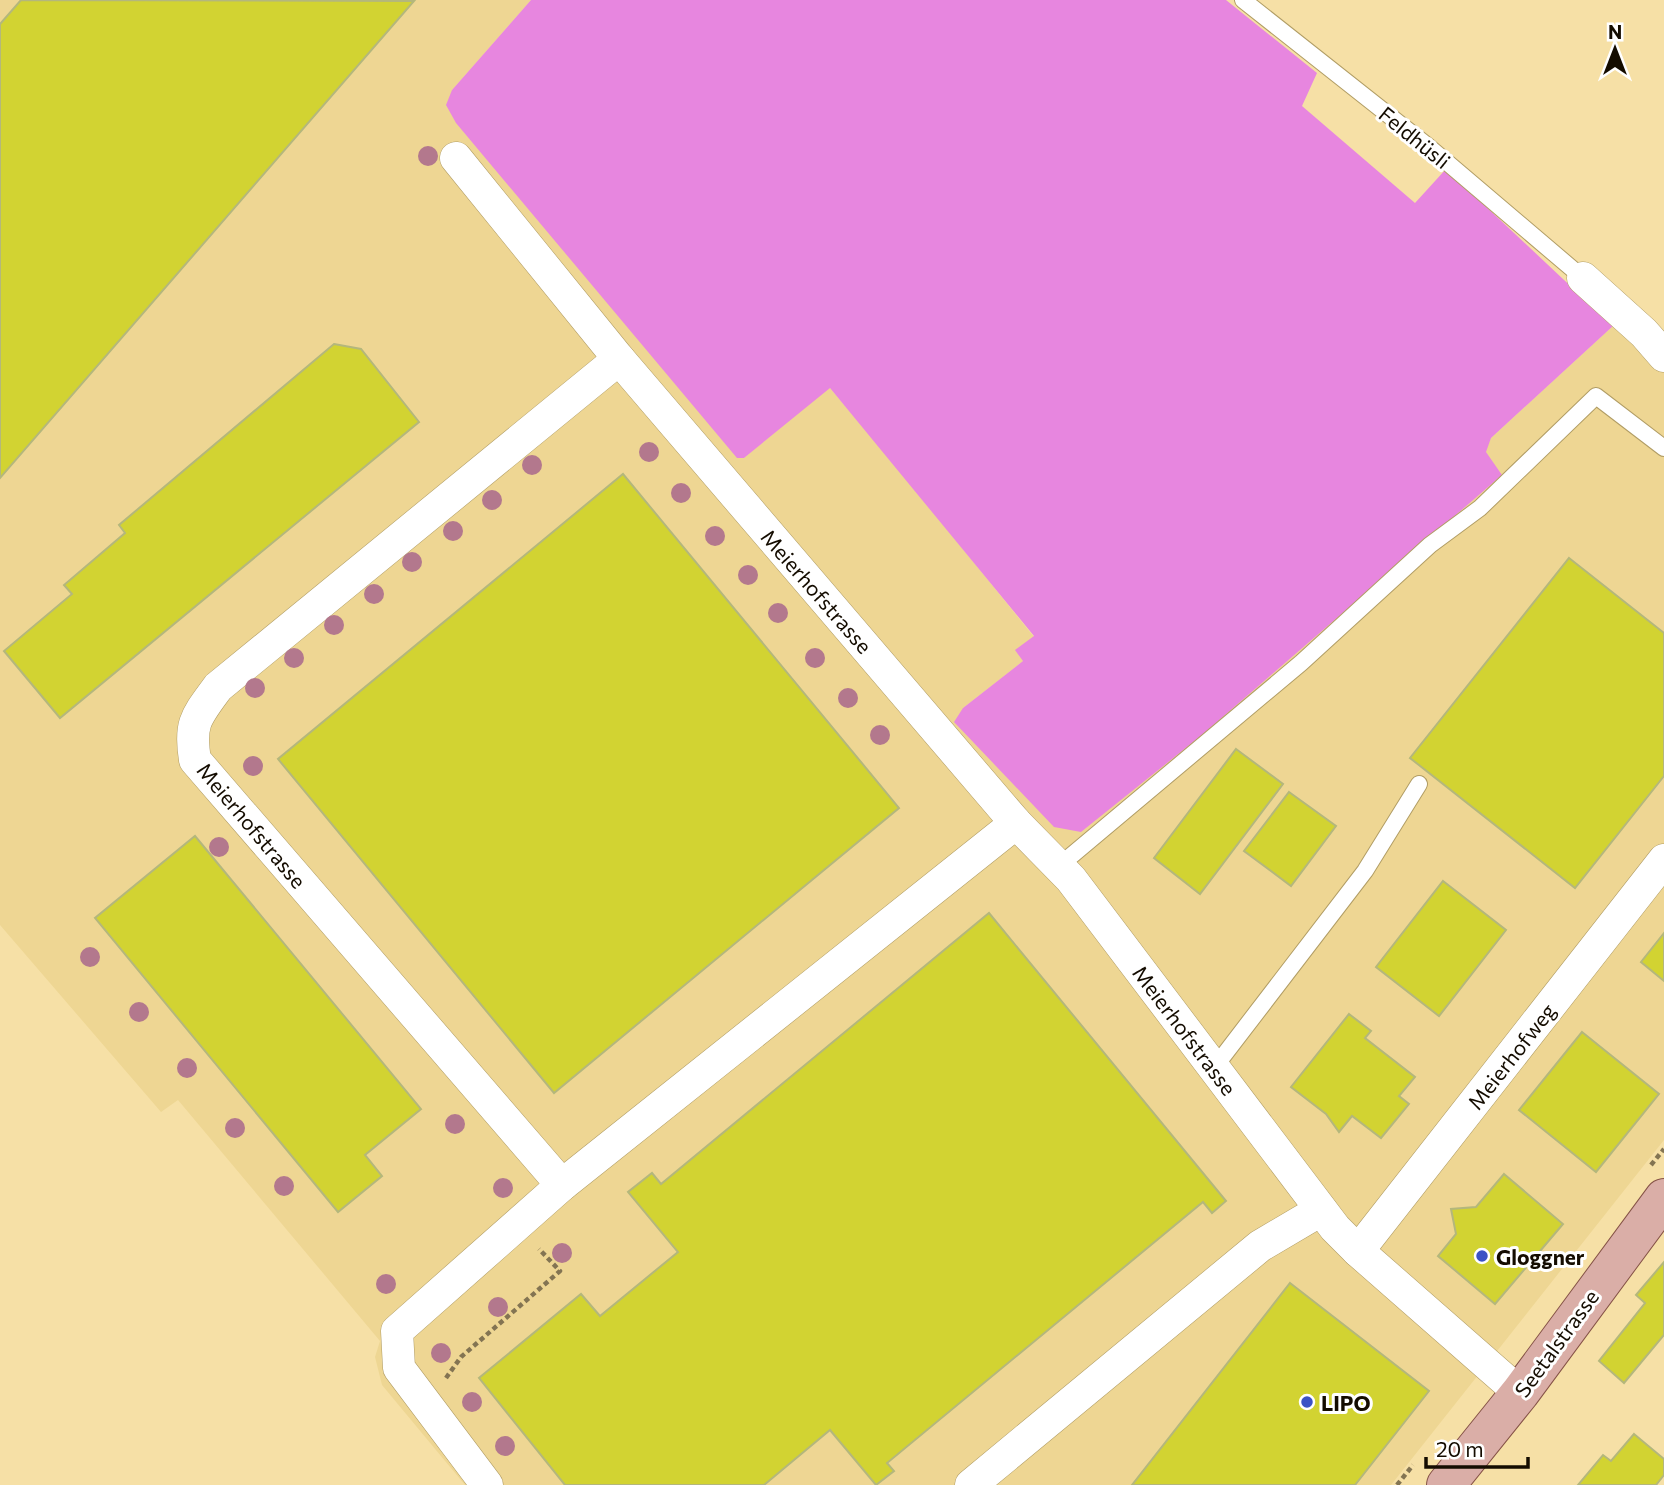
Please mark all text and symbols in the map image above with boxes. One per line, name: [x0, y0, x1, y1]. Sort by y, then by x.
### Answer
north arrow: [1580, 14, 1650, 84]
text: N: [1608, 20, 1622, 43]
street label: Feldhüsli: [1374, 101, 1456, 173]
street label: Meierhofstrasse: [756, 524, 878, 658]
street label: Meierhofstrasse: [192, 757, 312, 893]
street label: Meierhofstrasse: [1128, 960, 1242, 1100]
street label: Meierhofweg: [1462, 998, 1560, 1114]
place label: Gloggner: [1496, 1244, 1585, 1269]
marker: Gloggner: [1474, 1248, 1490, 1264]
street label: Seetalstrasse: [1509, 1284, 1603, 1402]
place label: LIPO: [1321, 1390, 1371, 1415]
marker: LIPO: [1299, 1394, 1315, 1410]
scale bar: [1426, 1426, 1528, 1470]
text: 20 m: [1436, 1436, 1484, 1461]

